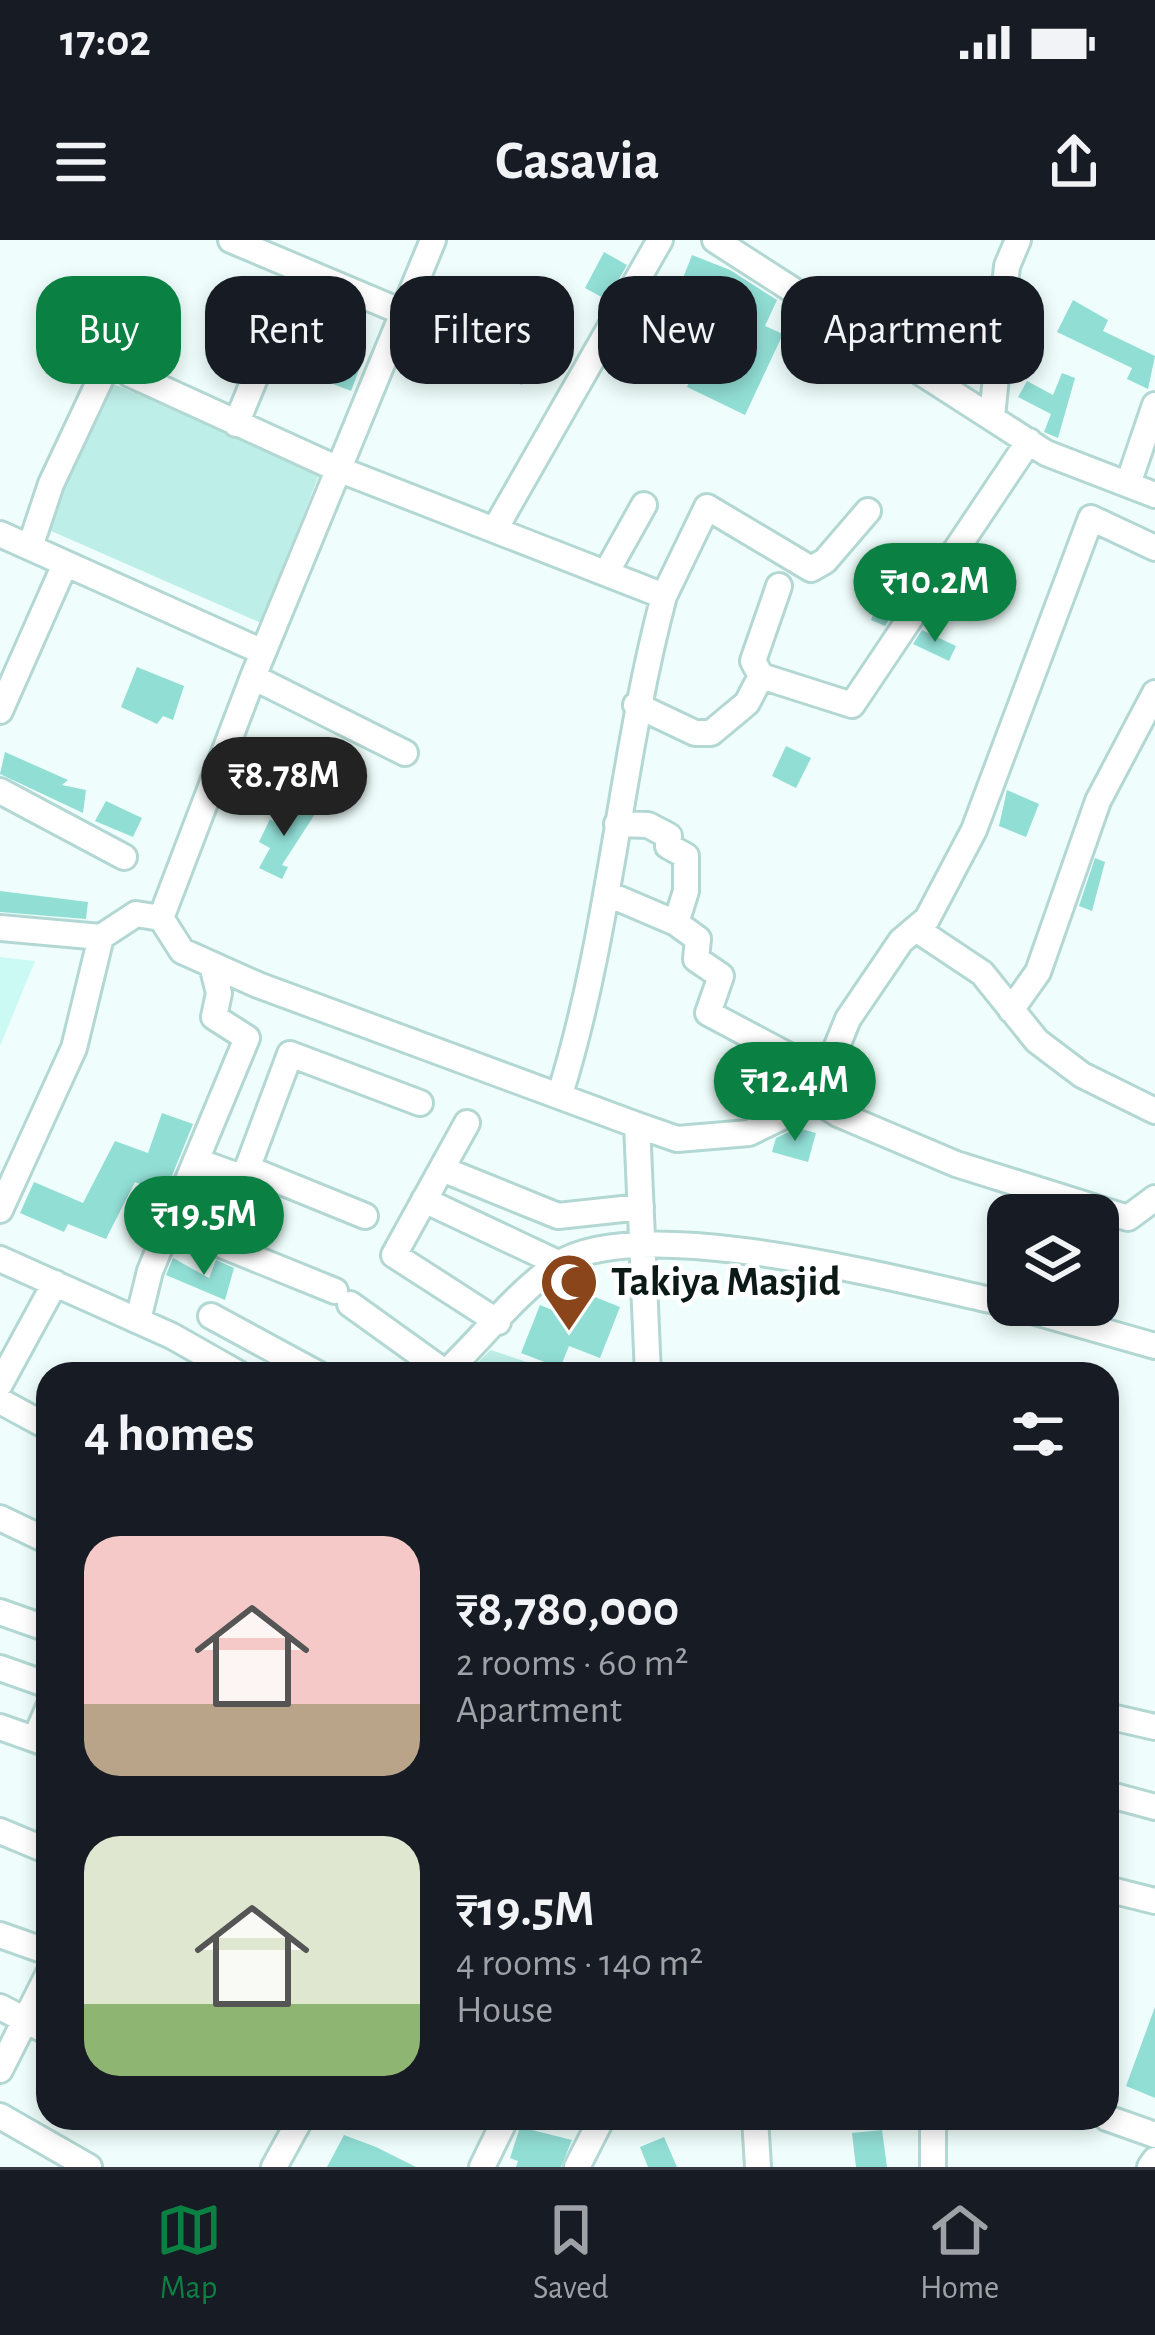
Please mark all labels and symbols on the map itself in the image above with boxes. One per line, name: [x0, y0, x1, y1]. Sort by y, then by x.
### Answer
pin: ₹10.2M: [837, 543, 1033, 645]
pin: ₹8.78M: [186, 737, 382, 839]
pin: ₹12.4M: [697, 1042, 893, 1144]
pin: ₹19.5M: [106, 1176, 302, 1278]
mosque icon: Takiya Masjid: [538, 1251, 600, 1333]
place label: Takiya Masjid: [611, 1261, 841, 1303]

